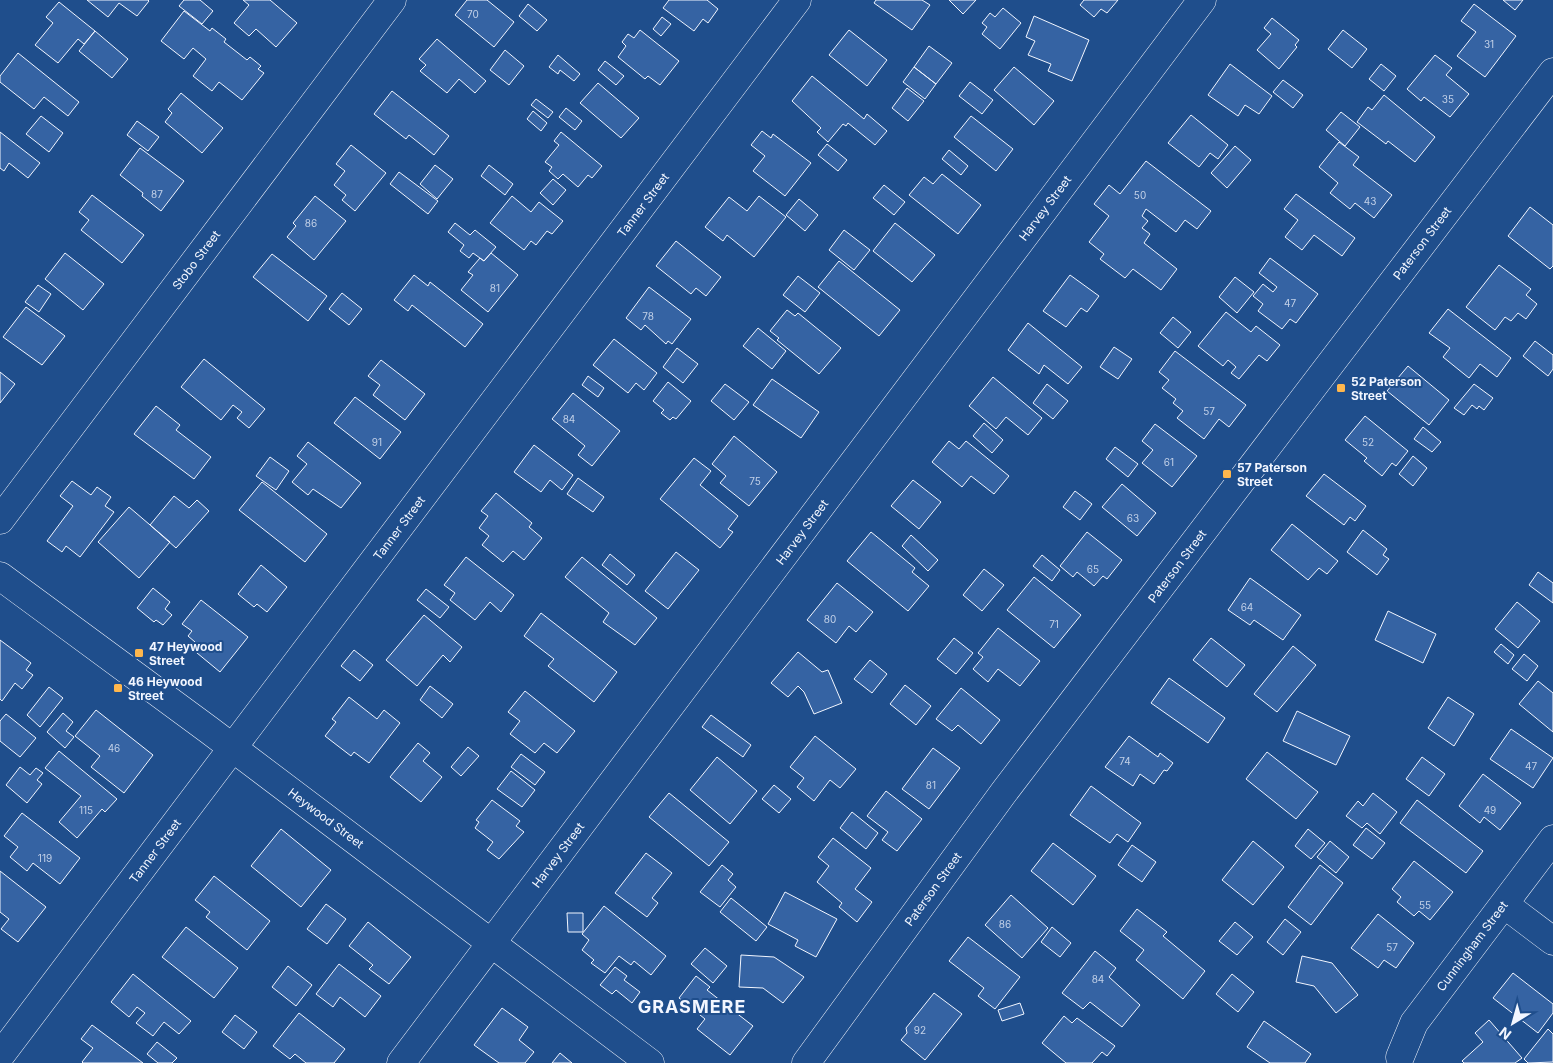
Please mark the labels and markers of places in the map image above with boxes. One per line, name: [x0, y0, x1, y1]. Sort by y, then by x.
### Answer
place label: 52 Paterson Street: [1351, 374, 1422, 403]
marker: 52 Paterson Street: [1335, 382, 1347, 394]
place label: 57 Paterson Street: [1237, 460, 1307, 489]
marker: 57 Paterson Street: [1221, 468, 1233, 480]
place label: 47 Heywood Street: [149, 639, 222, 668]
marker: 47 Heywood Street: [133, 647, 145, 659]
place label: 46 Heywood Street: [128, 674, 202, 703]
marker: 46 Heywood Street: [112, 682, 124, 694]

